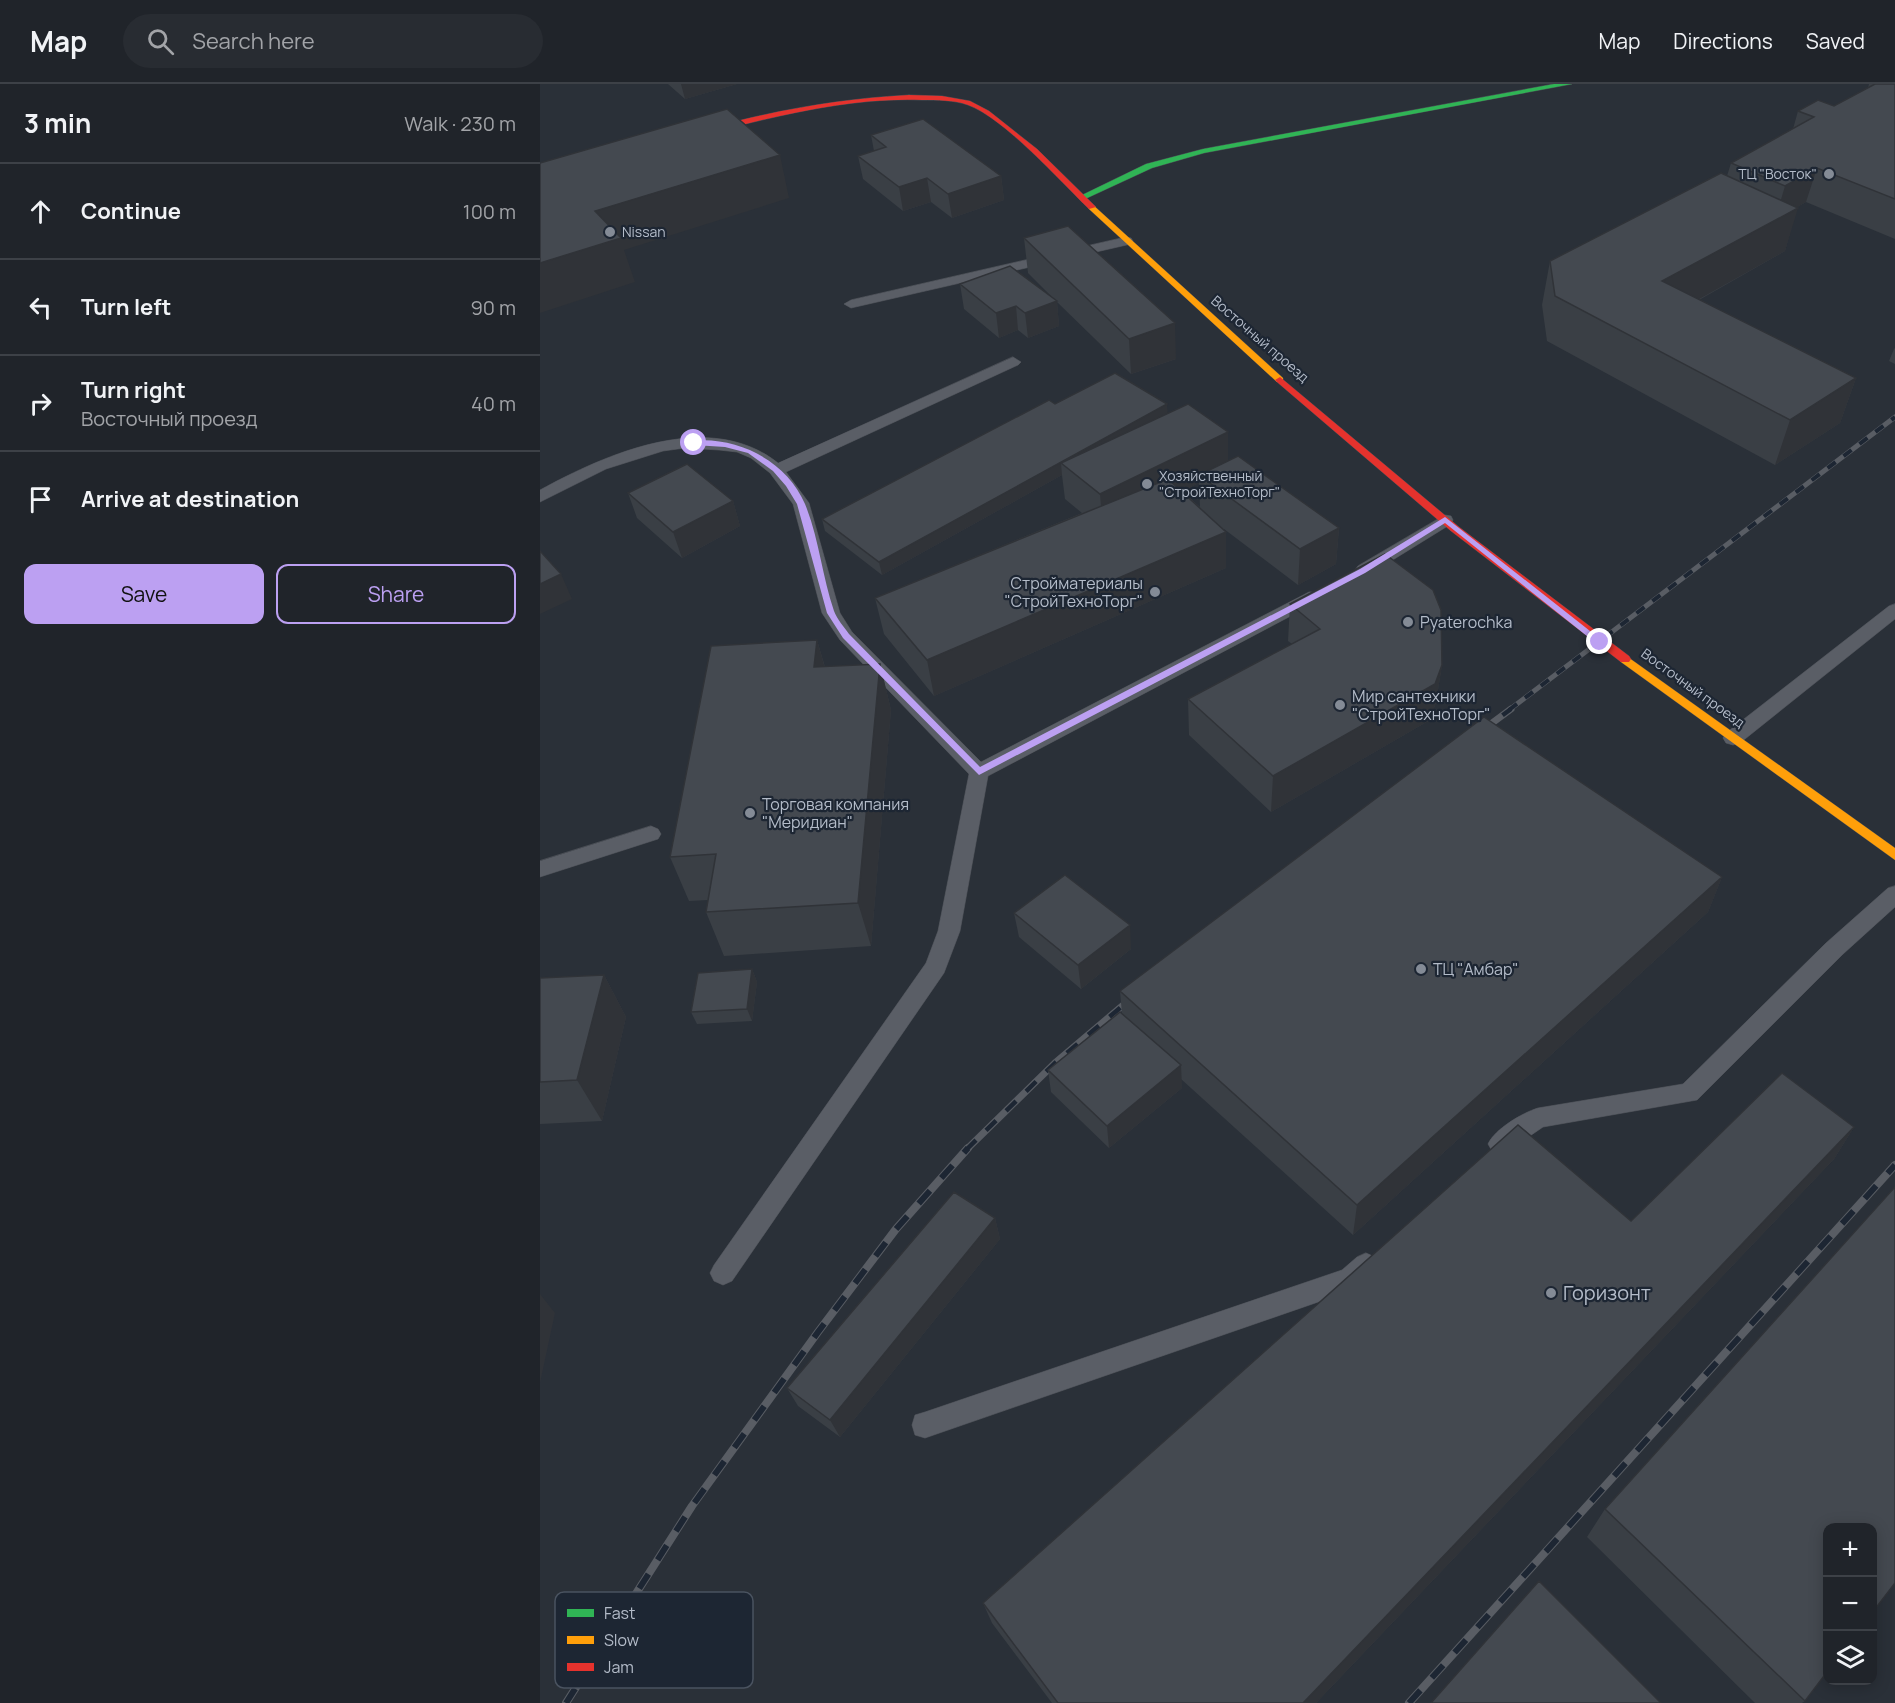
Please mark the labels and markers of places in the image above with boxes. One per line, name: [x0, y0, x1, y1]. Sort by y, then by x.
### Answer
place label: ТЦ "Восток": [1738, 164, 1817, 183]
marker: ТЦ "Восток": [1822, 167, 1836, 181]
place label: Nissan: [622, 222, 666, 241]
marker: Nissan: [603, 225, 617, 239]
place label: Хозяйственный "СтройТехноТорг": [1159, 466, 1280, 501]
marker: Хозяйственный "СтройТехноТорг": [1140, 477, 1154, 491]
place label: Стройматериалы "СтройТехноТорг": [1004, 572, 1143, 612]
marker: Стройматериалы "СтройТехноТорг": [1148, 585, 1162, 599]
place label: Pyaterochka: [1420, 611, 1512, 633]
marker: Pyaterochka: [1401, 615, 1415, 629]
place label: Мир сантехники "СтройТехноТорг": [1352, 685, 1491, 725]
marker: Мир сантехники "СтройТехноТорг": [1333, 698, 1347, 712]
place label: Торговая компания "Меридиан": [762, 793, 909, 833]
marker: Торговая компания "Меридиан": [743, 806, 757, 820]
place label: ТЦ "Амбар": [1433, 958, 1519, 980]
marker: ТЦ "Амбар": [1414, 962, 1428, 976]
place label: Горизонт: [1563, 1279, 1651, 1306]
marker: Горизонт: [1544, 1286, 1558, 1300]

